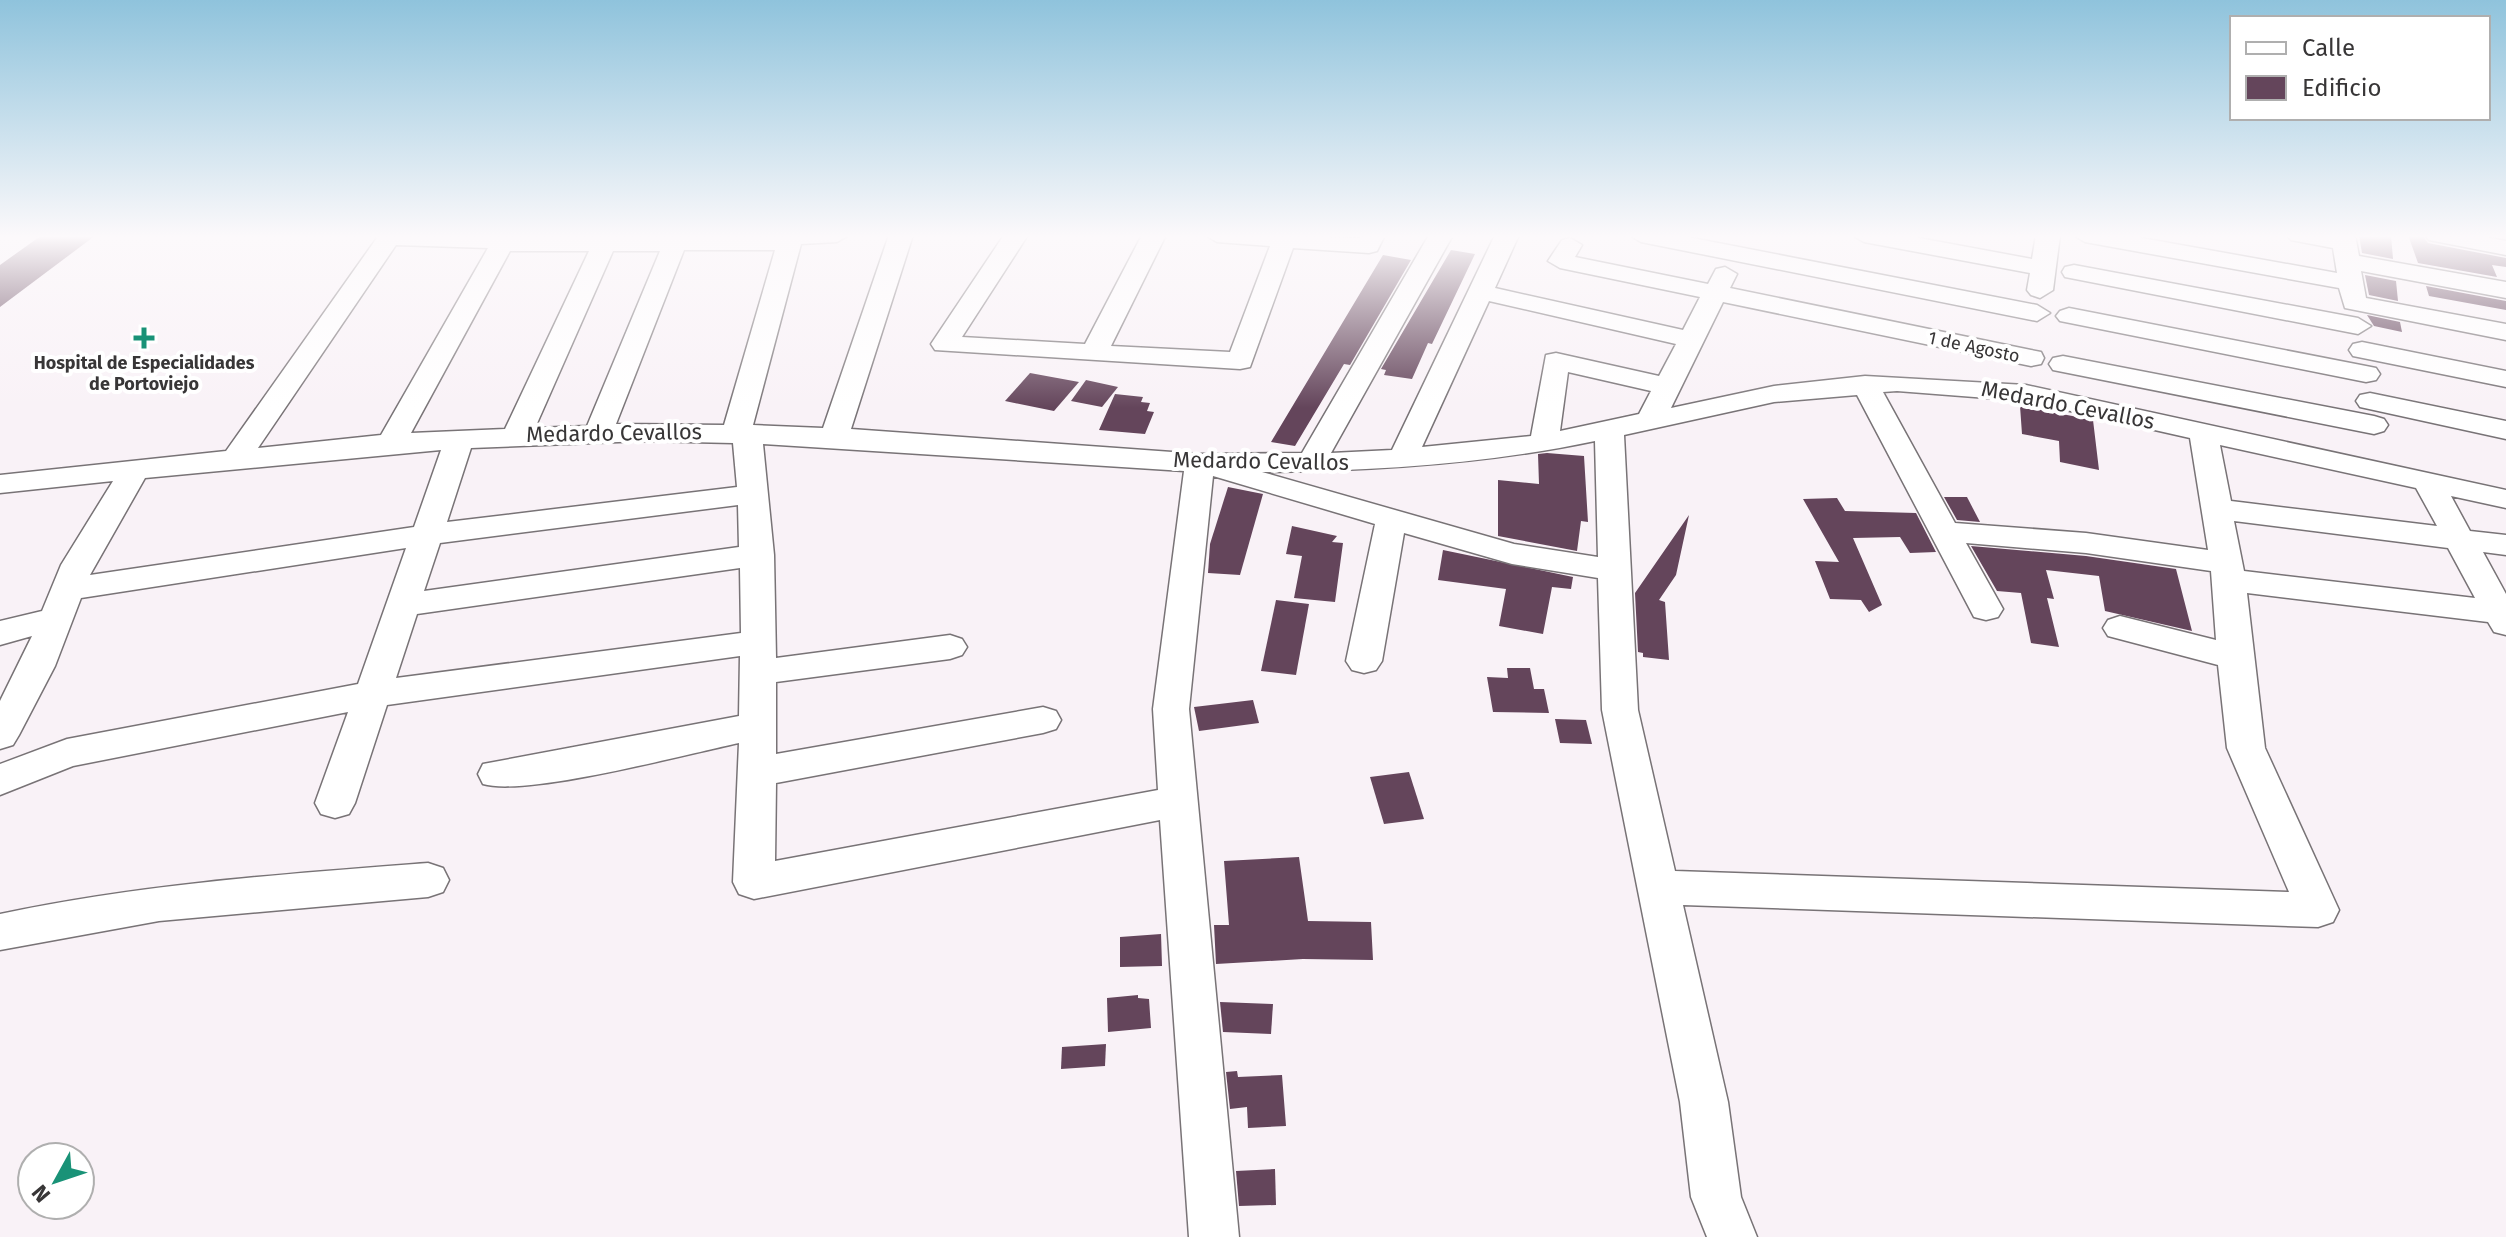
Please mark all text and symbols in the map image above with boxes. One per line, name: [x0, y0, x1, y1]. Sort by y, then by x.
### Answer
legend: [2230, 16, 2490, 120]
text: Calle: [2302, 34, 2355, 62]
text: Edificio: [2302, 74, 2382, 102]
marker: Hospital de Especialidades de Portoviejo: [133, 327, 155, 349]
street label: 1 de Agosto: [1926, 327, 2022, 367]
place label: Hospital de Especialidades de Portoviejo: [34, 352, 255, 395]
street label: Medardo Cevallos: [1979, 375, 2157, 435]
street label: Medardo Cevallos: [526, 418, 702, 448]
street label: Medardo Cevallos: [1173, 446, 1349, 476]
north arrow: [16, 1141, 96, 1221]
text: N: [26, 1179, 56, 1208]

